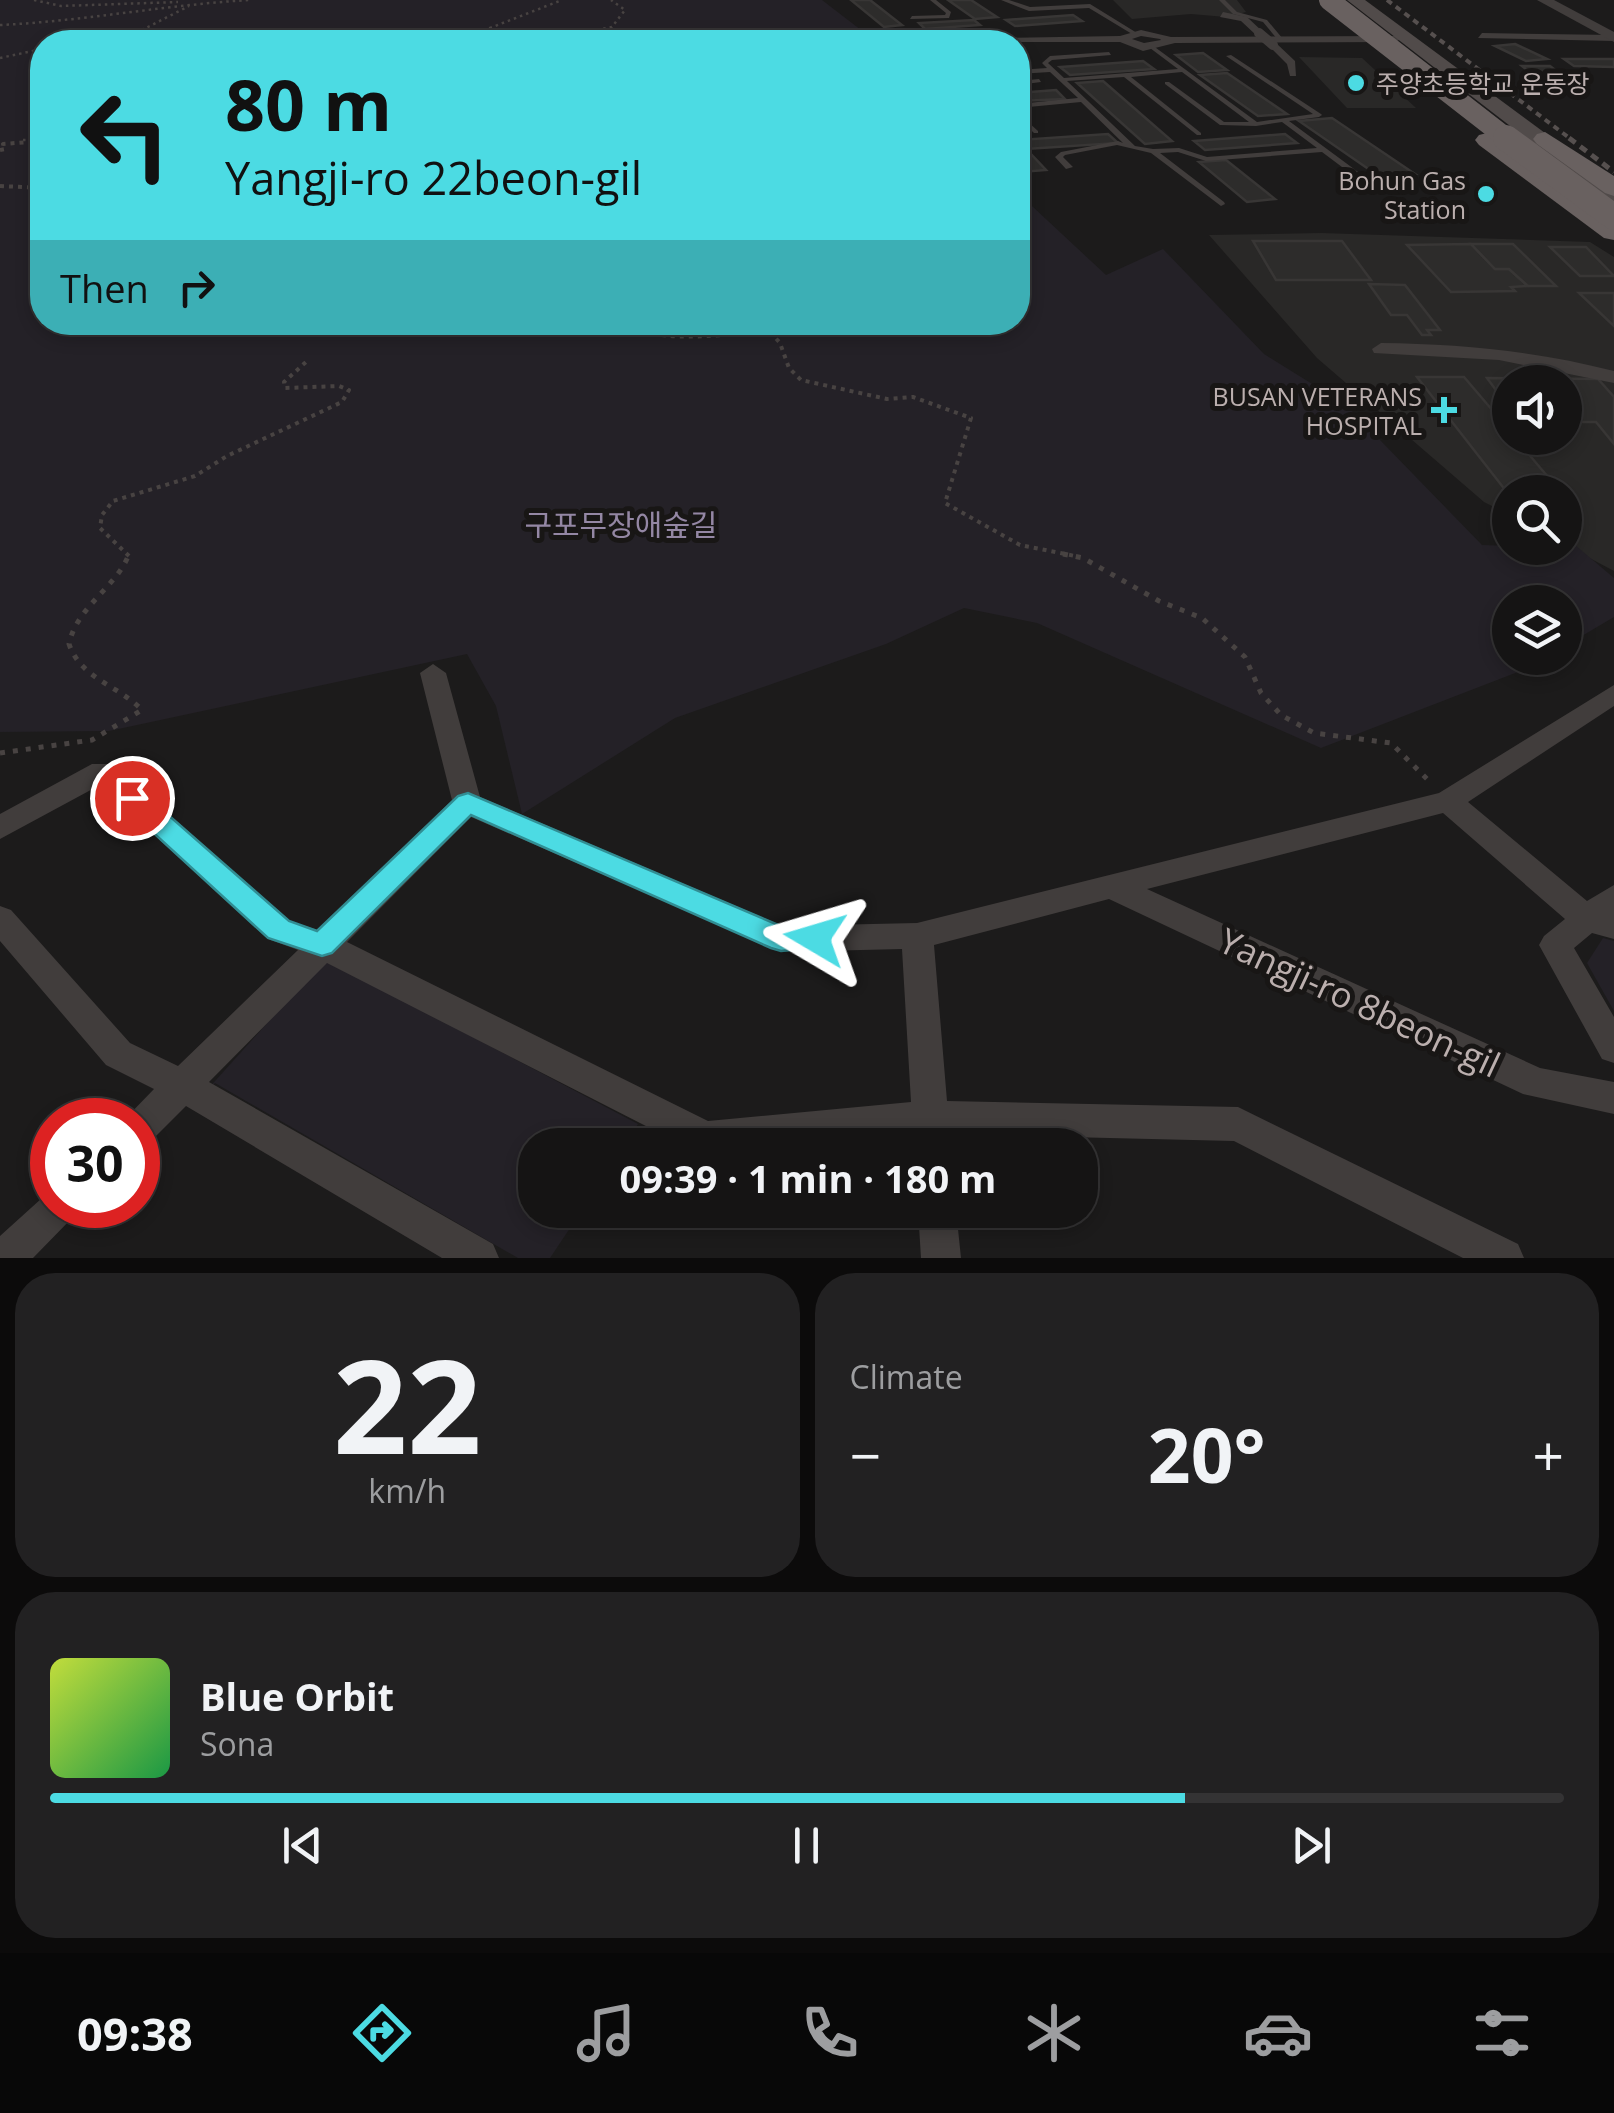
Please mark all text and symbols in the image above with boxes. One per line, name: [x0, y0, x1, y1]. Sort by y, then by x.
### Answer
text: 80 m: [225, 56, 392, 152]
place label: 주양초등학교 운동장: [1376, 66, 1590, 100]
icon: left: [60, 70, 190, 200]
marker: 주양초등학교 운동장: [1345, 72, 1367, 94]
text: Yangji-ro 22beon-gil: [225, 147, 642, 208]
place label: Bohun Gas Station: [1338, 163, 1466, 226]
marker: Bohun Gas Station: [1475, 183, 1497, 205]
icon: right: [169, 260, 224, 315]
text: Then: [60, 262, 149, 314]
map controls: [1492, 365, 1582, 675]
button: sound: [1492, 365, 1582, 455]
place label: BUSAN VETERANS HOSPITAL: [1213, 379, 1422, 442]
marker: BUSAN VETERANS HOSPITAL: [1431, 397, 1457, 423]
button: search: [1492, 475, 1582, 565]
park label: 구포무장애숲길: [524, 504, 718, 545]
button: layers: [1492, 585, 1582, 675]
pin: [90, 756, 175, 841]
icon: arrive: [105, 771, 160, 826]
position arrow: [763, 886, 867, 990]
street label: Yangji-ro 8beon-gil: [1212, 916, 1508, 1088]
speed limit sign: 30: [30, 1098, 160, 1228]
text: 09:39 · 1 min · 180 m: [620, 1152, 996, 1204]
text: 22: [333, 1315, 482, 1492]
text: Climate: [850, 1355, 963, 1398]
text: 20°: [1148, 1403, 1266, 1505]
text: −: [850, 1417, 881, 1492]
text: +: [1533, 1417, 1564, 1492]
text: km/h: [368, 1469, 446, 1512]
text: Blue Orbit: [200, 1670, 394, 1722]
text: Sona: [200, 1722, 274, 1765]
icon: previous: [275, 1818, 330, 1873]
icon: pause: [779, 1818, 834, 1873]
icon: next: [1284, 1818, 1339, 1873]
icon: directions: [347, 1998, 417, 2068]
icon: music: [571, 1998, 641, 2068]
icon: phone: [795, 1998, 865, 2068]
icon: climate: [1019, 1998, 1089, 2068]
icon: car: [1243, 1998, 1313, 2068]
icon: filters: [1467, 1998, 1537, 2068]
text: 09:38: [77, 2003, 193, 2064]

